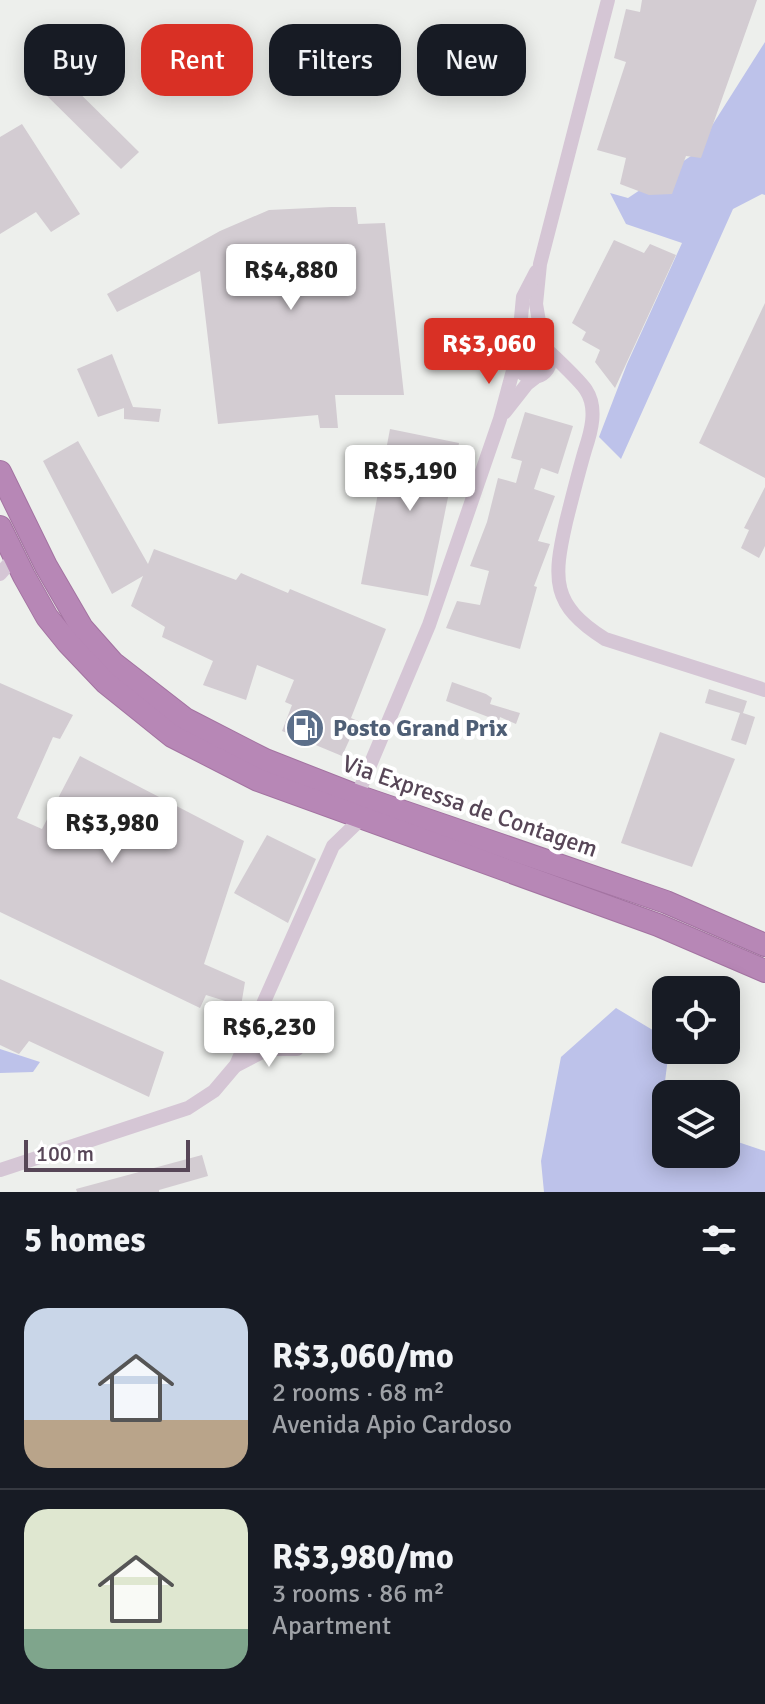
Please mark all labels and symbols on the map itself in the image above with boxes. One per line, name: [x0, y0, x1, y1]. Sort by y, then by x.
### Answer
pin: R$4,880: [217, 244, 365, 312]
pin: R$3,060: [415, 318, 563, 386]
pin: R$5,190: [336, 445, 484, 513]
fuel station icon: Posto Grand Prix: [284, 707, 326, 749]
place label: Posto Grand Prix: [333, 713, 508, 743]
street label: Via Expressa de Contagem: [338, 748, 602, 864]
pin: R$3,980: [38, 797, 186, 865]
pin: R$6,230: [195, 1001, 343, 1069]
scale bar: [24, 1136, 190, 1172]

